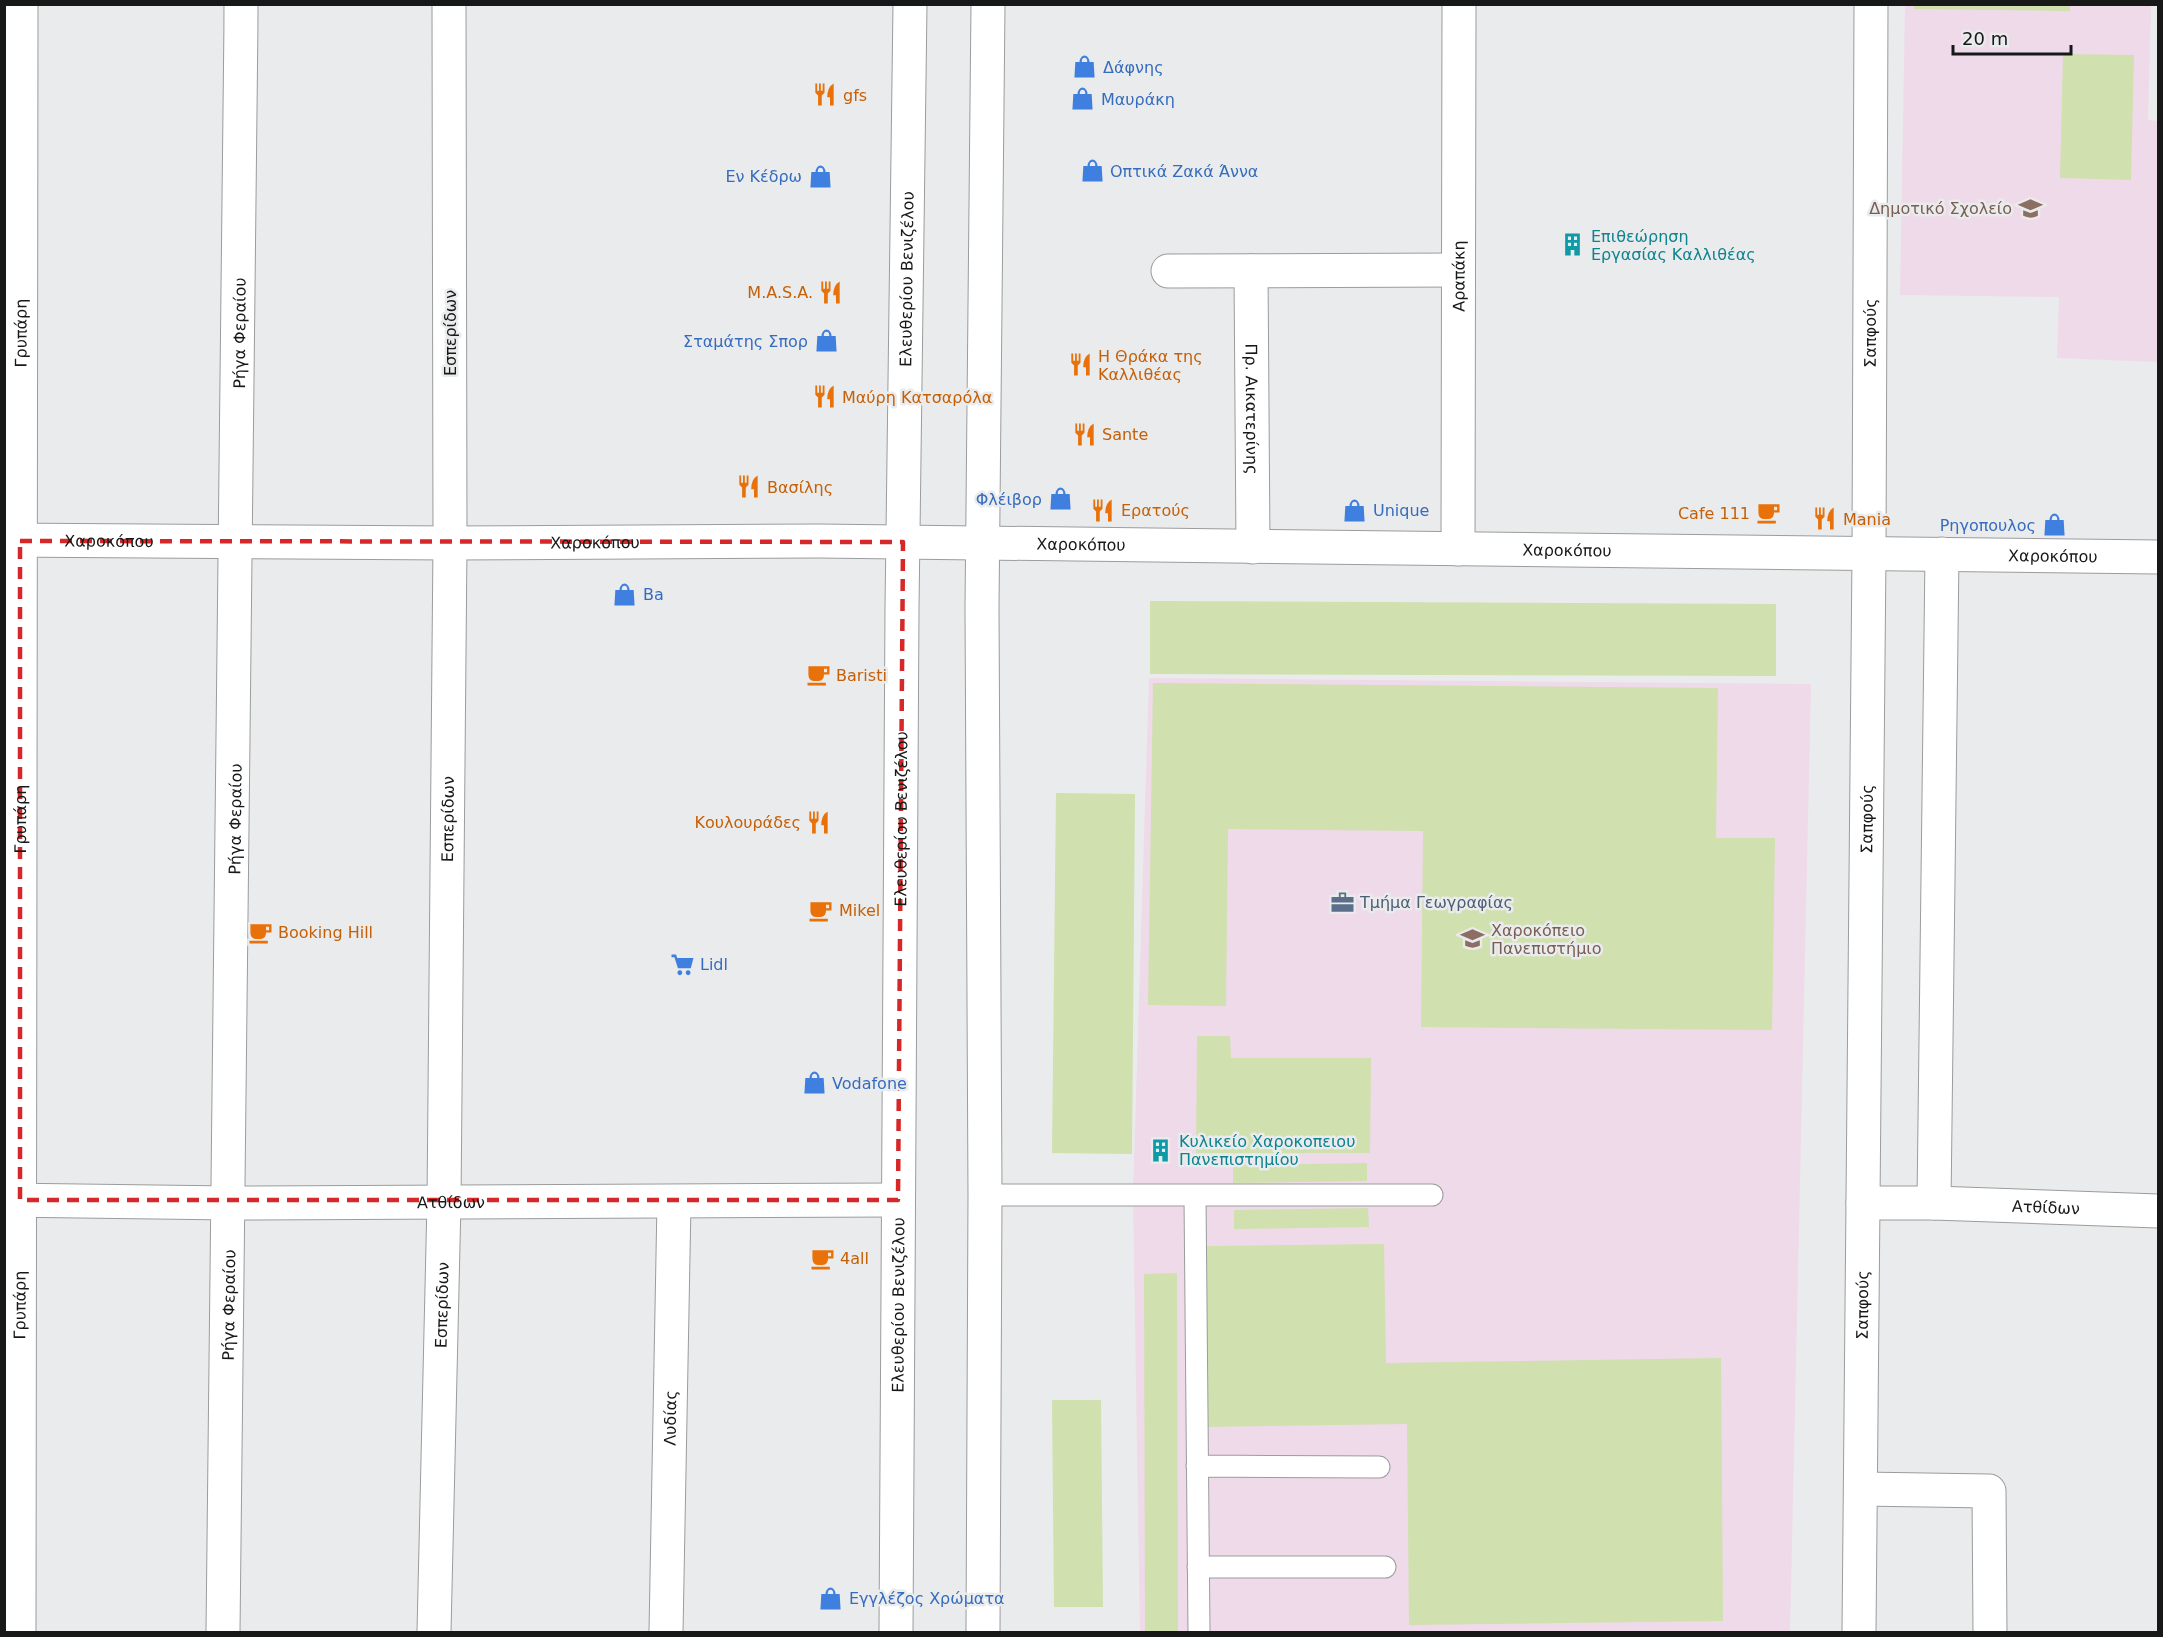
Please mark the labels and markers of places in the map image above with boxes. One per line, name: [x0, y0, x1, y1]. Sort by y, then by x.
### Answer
shop icon: Δάφνης: [1072, 54, 1098, 80]
place label: Δάφνης: [1103, 58, 1164, 77]
restaurant icon: gfs: [812, 82, 838, 108]
place label: gfs: [843, 86, 867, 105]
shop icon: Μαυράκη: [1070, 86, 1096, 112]
place label: Μαυράκη: [1101, 90, 1175, 109]
shop icon: Οπτικά Ζακά Άννα: [1079, 158, 1105, 184]
place label: Οπτικά Ζακά Άννα: [1110, 162, 1258, 181]
shop icon: Εν Κέδρω: [807, 163, 833, 189]
place label: Εν Κέδρω: [725, 167, 802, 186]
school or university icon: Δημοτικό Σχολείο: [2017, 195, 2043, 221]
place label: Δημοτικό Σχολείο: [1869, 199, 2012, 218]
place label: Επιθεώρηση Εργασίας Καλλιθέας: [1591, 227, 1756, 264]
building icon: Επιθεώρηση Εργασίας Καλλιθέας: [1560, 232, 1586, 258]
restaurant icon: M.A.S.A.: [818, 279, 844, 305]
place label: M.A.S.A.: [747, 283, 813, 302]
shop icon: Σταμάτης Σπορ: [813, 328, 839, 354]
place label: Σταμάτης Σπορ: [683, 332, 808, 351]
place label: Η Θράκα της Καλλιθέας: [1098, 347, 1203, 384]
restaurant icon: Η Θράκα της Καλλιθέας: [1067, 352, 1093, 378]
restaurant icon: Μαύρη Κατσαρόλα: [811, 384, 837, 410]
place label: Μαύρη Κατσαρόλα: [842, 388, 992, 407]
restaurant icon: Sante: [1071, 421, 1097, 447]
place label: Sante: [1102, 425, 1148, 444]
restaurant icon: Βασίλης: [736, 474, 762, 500]
place label: Βασίλης: [767, 478, 833, 497]
shop icon: Φλέιβορ: [1047, 486, 1073, 512]
place label: Φλέιβορ: [976, 490, 1042, 509]
restaurant icon: Ερατούς: [1090, 497, 1116, 523]
shop icon: Unique: [1342, 497, 1368, 523]
cafe icon: Cafe 111: [1755, 500, 1781, 526]
place label: Ερατούς: [1121, 501, 1190, 520]
place label: Unique: [1373, 501, 1429, 520]
place label: Cafe 111: [1678, 504, 1750, 523]
restaurant icon: Mania: [1812, 506, 1838, 532]
place label: Mania: [1843, 510, 1891, 529]
shop icon: Ρηγοπουλος: [2041, 512, 2067, 538]
place label: Ρηγοπουλος: [1940, 516, 2036, 535]
shop icon: Ba: [612, 581, 638, 607]
place label: Ba: [643, 585, 664, 604]
cafe icon: Baristi: [805, 662, 831, 688]
place label: Baristi: [836, 666, 887, 685]
restaurant icon: Κουλουράδες: [806, 809, 832, 835]
place label: Κουλουράδες: [694, 813, 801, 832]
office icon: Τμήμα Γεωγραφίας: [1329, 889, 1355, 915]
place label: Τμήμα Γεωγραφίας: [1359, 893, 1513, 912]
cafe icon: Mikel: [808, 897, 834, 923]
place label: Mikel: [839, 901, 880, 920]
cafe icon: Booking Hill: [247, 919, 273, 945]
place label: Χαροκόπειο Πανεπιστήμιο: [1491, 921, 1602, 958]
place label: Booking Hill: [278, 923, 373, 942]
school or university icon: Χαροκόπειο Πανεπιστήμιο: [1460, 926, 1486, 952]
supermarket icon: Lidl: [669, 951, 695, 977]
place label: Lidl: [700, 955, 728, 974]
shop icon: Vodafone: [801, 1070, 827, 1096]
place label: Vodafone: [832, 1074, 907, 1093]
place label: Κυλικείο Χαροκοπειου Πανεπιστημίου: [1179, 1132, 1355, 1169]
building icon: Κυλικείο Χαροκοπειου Πανεπιστημίου: [1148, 1137, 1174, 1163]
cafe icon: 4all: [809, 1245, 835, 1271]
place label: 4all: [840, 1249, 869, 1268]
shop icon: Εγγλέζος Χρώματα: [818, 1585, 844, 1611]
place label: Εγγλέζος Χρώματα: [849, 1589, 1005, 1608]

